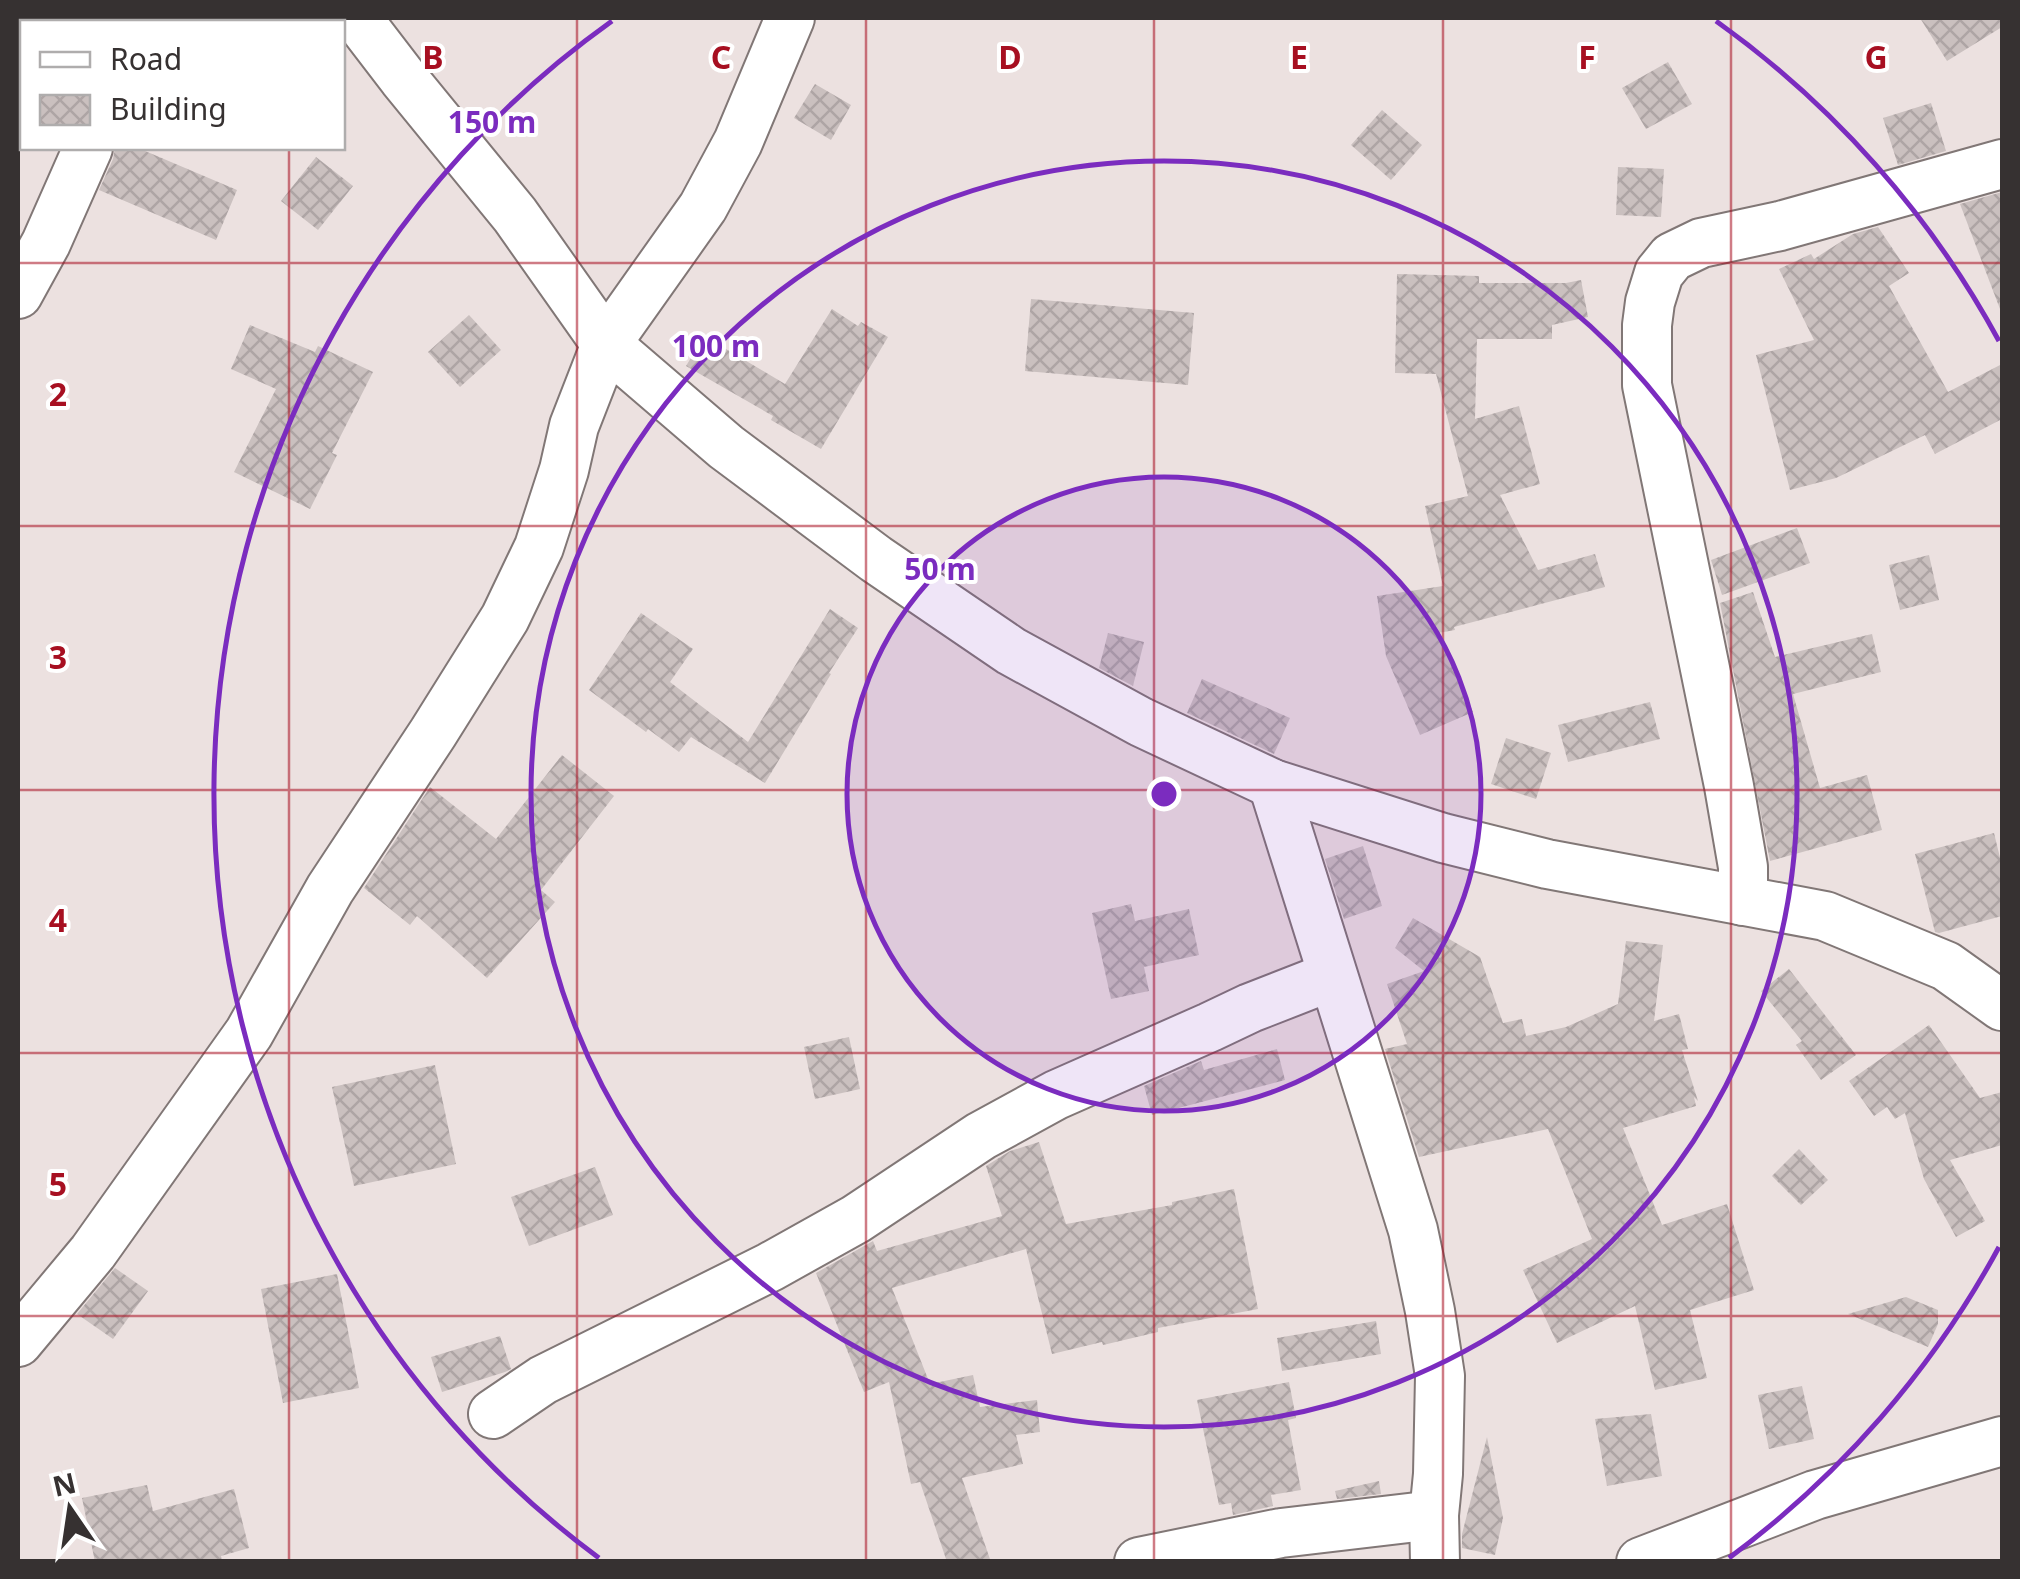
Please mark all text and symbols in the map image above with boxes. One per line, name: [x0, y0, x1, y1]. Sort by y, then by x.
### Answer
legend: [20, 20, 345, 150]
text: B: [422, 35, 444, 78]
text: C: [711, 35, 731, 78]
text: D: [998, 35, 1022, 78]
text: E: [1290, 35, 1308, 78]
text: F: [1578, 35, 1596, 78]
text: G: [1864, 35, 1888, 78]
text: Road: [110, 38, 182, 79]
text: Building: [110, 88, 227, 129]
text: 150 m: [448, 101, 536, 142]
text: 100 m: [672, 325, 760, 366]
text: 2: [49, 372, 67, 415]
text: 50 m: [904, 548, 976, 589]
text: 3: [49, 635, 67, 678]
centre of rings: [1146, 776, 1182, 812]
text: 4: [49, 898, 67, 941]
text: 5: [49, 1162, 67, 1205]
north arrow: [20, 1459, 120, 1559]
text: N: [49, 1463, 80, 1505]

